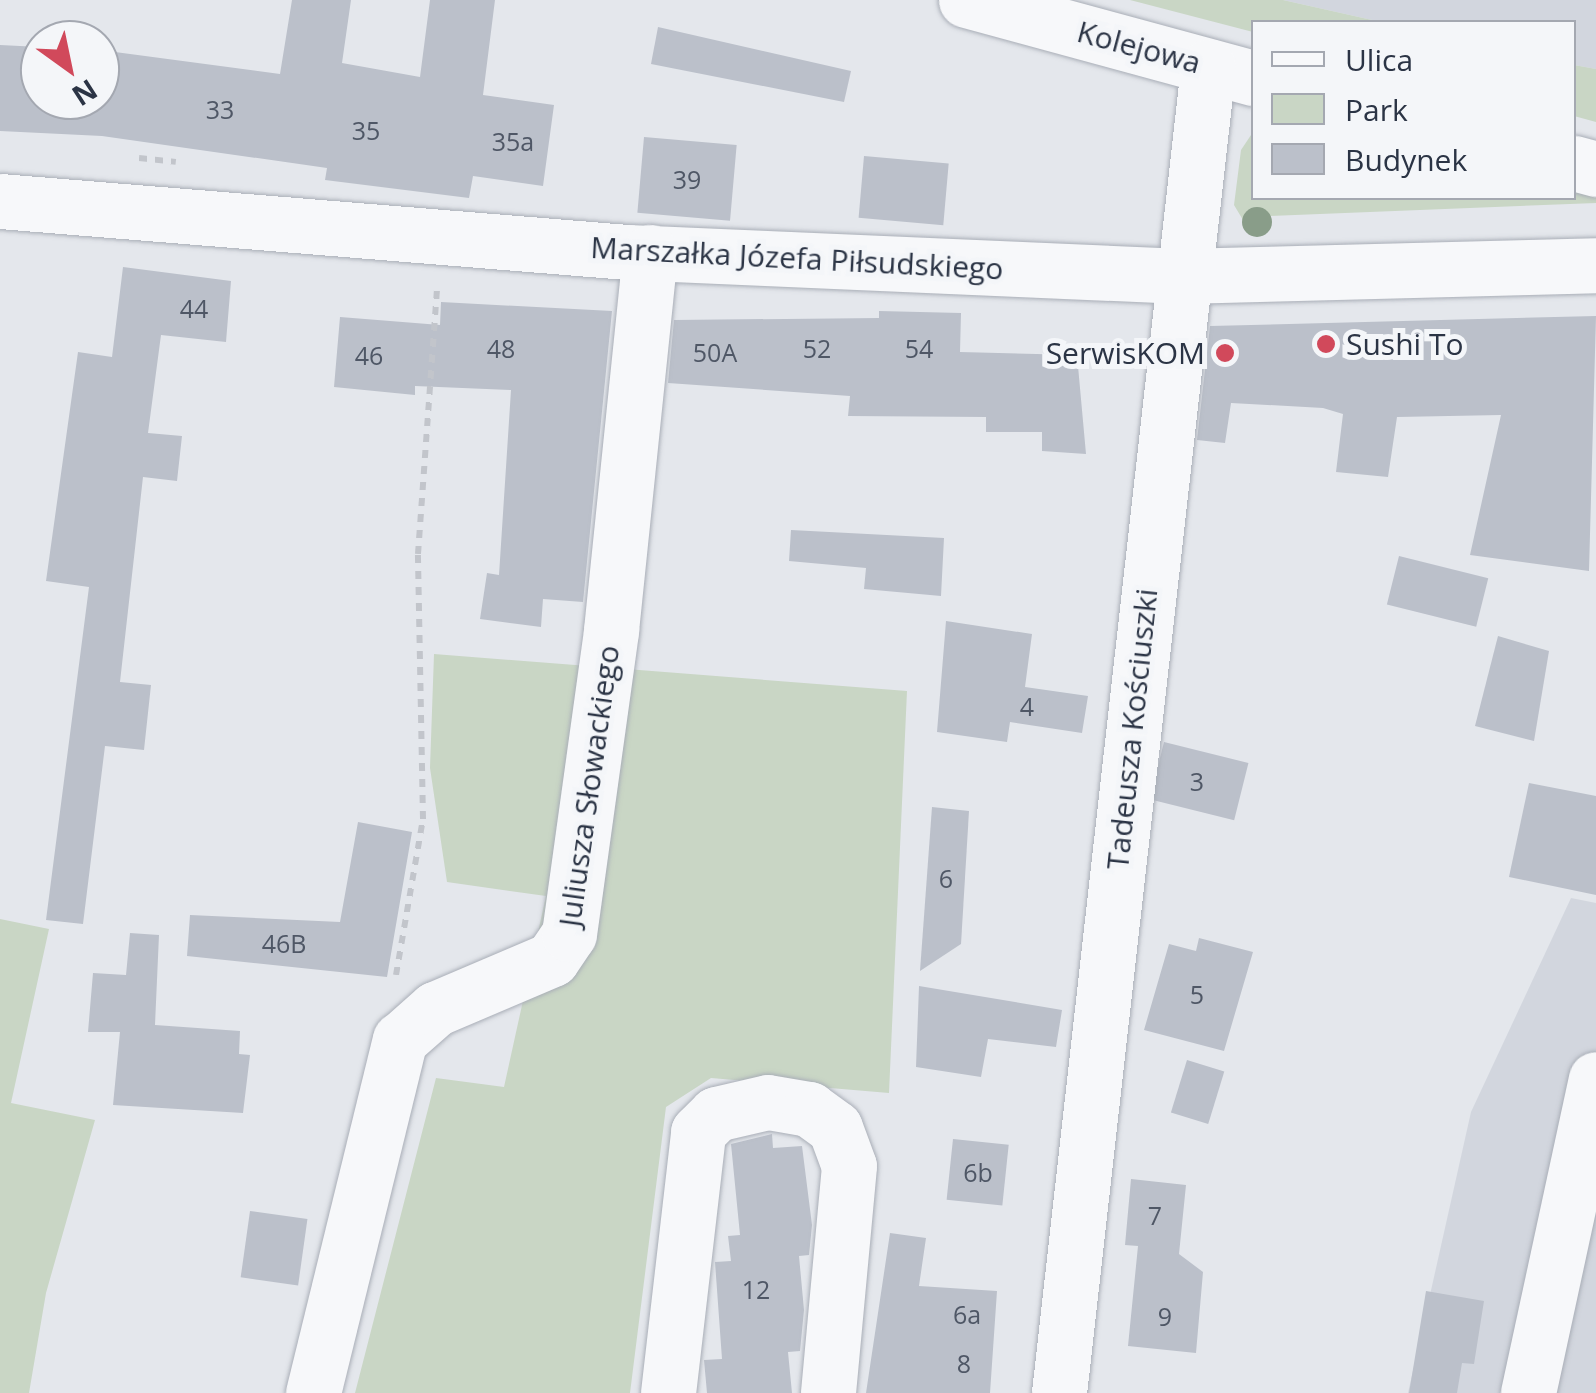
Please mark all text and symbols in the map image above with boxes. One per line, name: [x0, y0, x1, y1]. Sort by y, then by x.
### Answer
street label: Kolejowa: [1073, 13, 1205, 81]
north arrow: [20, 20, 120, 120]
legend: [1251, 20, 1576, 200]
text: Ulica: [1345, 39, 1413, 80]
text: N: [65, 71, 105, 116]
text: Park: [1345, 89, 1408, 130]
house number: 33: [206, 94, 234, 124]
house number: 35: [352, 115, 380, 145]
house number: 35a: [492, 126, 534, 156]
text: Budynek: [1345, 139, 1467, 180]
house number: 39: [673, 164, 701, 194]
street label: Marszałka Józefa Piłsudskiego: [590, 229, 1004, 287]
house number: 44: [180, 293, 208, 323]
place label: Sushi To: [1346, 326, 1463, 362]
house number: 48: [487, 333, 515, 363]
house number: 52: [803, 333, 831, 363]
house number: 54: [905, 333, 933, 363]
marker: Sushi To: [1315, 333, 1337, 355]
place label: SerwisKOM: [1046, 335, 1205, 371]
house number: 50A: [693, 337, 737, 367]
house number: 46: [355, 340, 383, 370]
marker: SerwisKOM: [1214, 342, 1236, 364]
street label: Tadeusza Kościuszki: [1099, 587, 1165, 871]
street label: Juliusza Słowackiego: [551, 643, 627, 929]
house number: 4: [1020, 691, 1034, 721]
house number: 3: [1190, 766, 1204, 796]
house number: 6: [939, 863, 953, 893]
house number: 46B: [262, 928, 306, 958]
house number: 5: [1190, 979, 1204, 1009]
house number: 6b: [963, 1157, 993, 1187]
house number: 7: [1148, 1200, 1162, 1230]
house number: 12: [742, 1274, 770, 1304]
house number: 6a: [953, 1299, 981, 1329]
house number: 9: [1158, 1301, 1172, 1331]
house number: 8: [957, 1348, 971, 1378]

